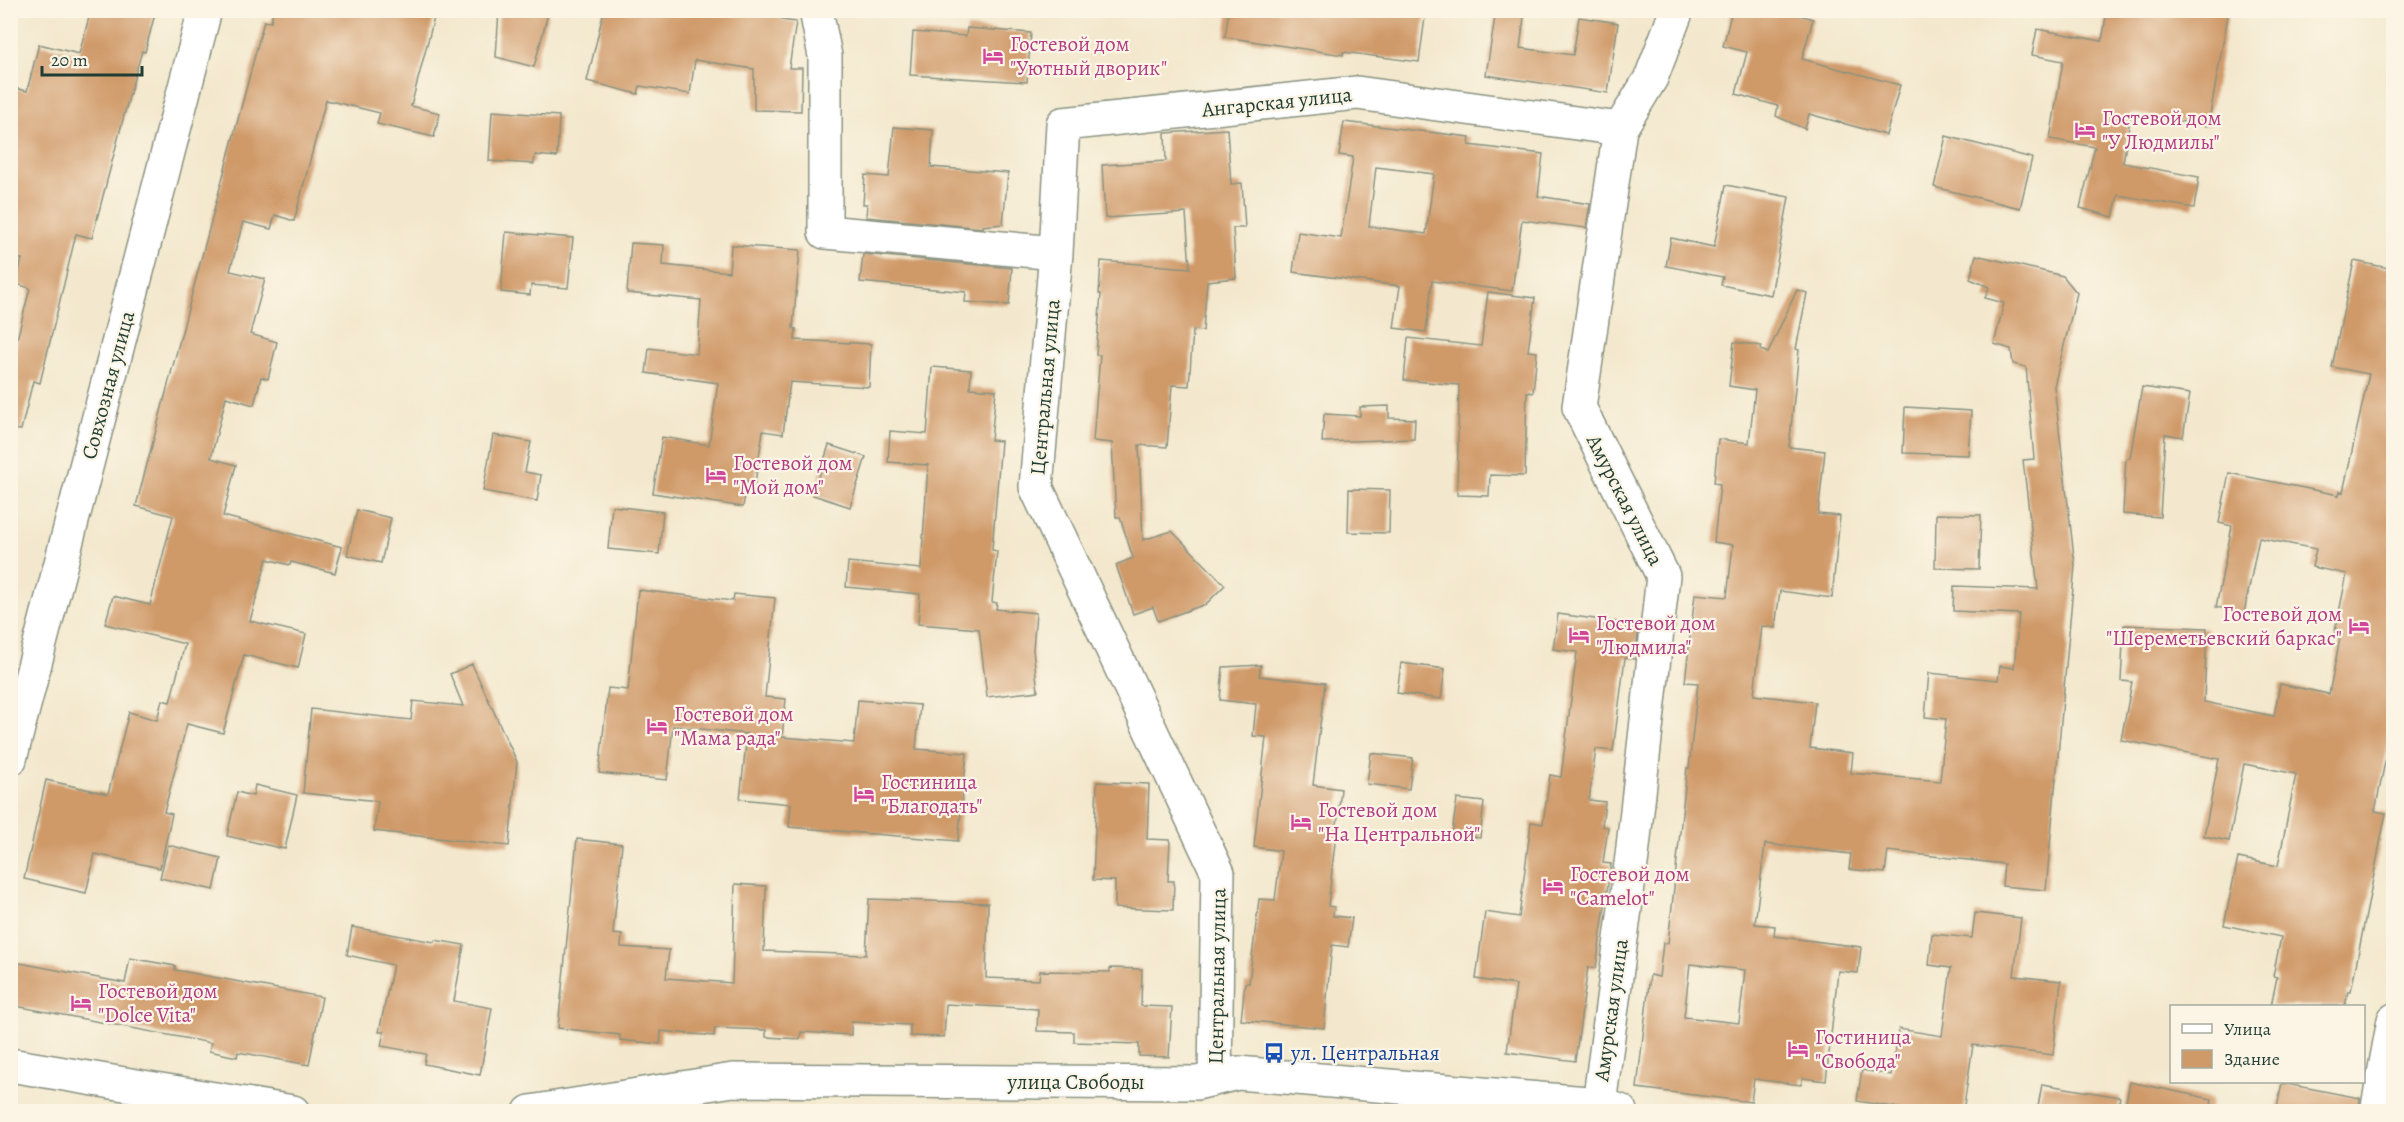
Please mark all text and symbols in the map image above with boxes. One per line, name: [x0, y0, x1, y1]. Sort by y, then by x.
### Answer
place label: Гостевой дом "Уютный дворик": [1010, 30, 1167, 82]
scale bar: [42, 39, 142, 77]
hotel icon: Гостевой дом "Уютный дворик": [981, 44, 1005, 68]
text: 20 m: [51, 48, 88, 72]
street label: Ангарская улица: [1200, 80, 1354, 124]
place label: Гостевой дом "У Людмилы": [2102, 104, 2222, 156]
hotel icon: Гостевой дом "У Людмилы": [2073, 118, 2097, 142]
street label: Центральная улица: [1023, 298, 1067, 476]
street label: Совхозная улица: [75, 307, 141, 462]
street label: Амурская улица: [1579, 429, 1670, 571]
place label: Гостевой дом "Мой дом": [733, 449, 853, 501]
hotel icon: Гостевой дом "Мой дом": [704, 463, 728, 487]
place label: Гостевой дом "Шереметьевский баркас": [2106, 600, 2342, 652]
place label: Гостевой дом "Людмила": [1596, 609, 1716, 661]
hotel icon: Гостевой дом "Шереметьевский баркас": [2347, 614, 2371, 638]
hotel icon: Гостевой дом "Людмила": [1567, 623, 1591, 647]
place label: Гостевой дом "Мама рада": [674, 700, 794, 752]
hotel icon: Гостевой дом "Мама рада": [645, 714, 669, 738]
place label: Гостиница "Благодать": [881, 768, 983, 820]
hotel icon: Гостиница "Благодать": [852, 782, 876, 806]
place label: Гостевой дом "На Центральной": [1318, 796, 1480, 848]
hotel icon: Гостевой дом "На Центральной": [1289, 810, 1313, 834]
place label: Гостевой дом "Camelot": [1570, 860, 1690, 912]
hotel icon: Гостевой дом "Camelot": [1541, 874, 1565, 898]
street label: Центральная улица: [1201, 887, 1233, 1064]
street label: Амурская улица: [1587, 937, 1635, 1084]
place label: Гостевой дом "Dolce Vita": [98, 977, 218, 1029]
hotel icon: Гостевой дом "Dolce Vita": [69, 991, 93, 1015]
legend: [2170, 1005, 2365, 1083]
text: Улица: [2224, 1017, 2272, 1041]
place label: Гостиница "Свобода": [1815, 1023, 1911, 1075]
hotel icon: Гостиница "Свобода": [1786, 1037, 1810, 1061]
place label: ул. Центральная: [1290, 1039, 1440, 1067]
bus stop icon: ул. Центральная: [1262, 1041, 1286, 1065]
text: Здание: [2224, 1047, 2280, 1071]
street label: улица Свободы: [1006, 1068, 1145, 1096]

